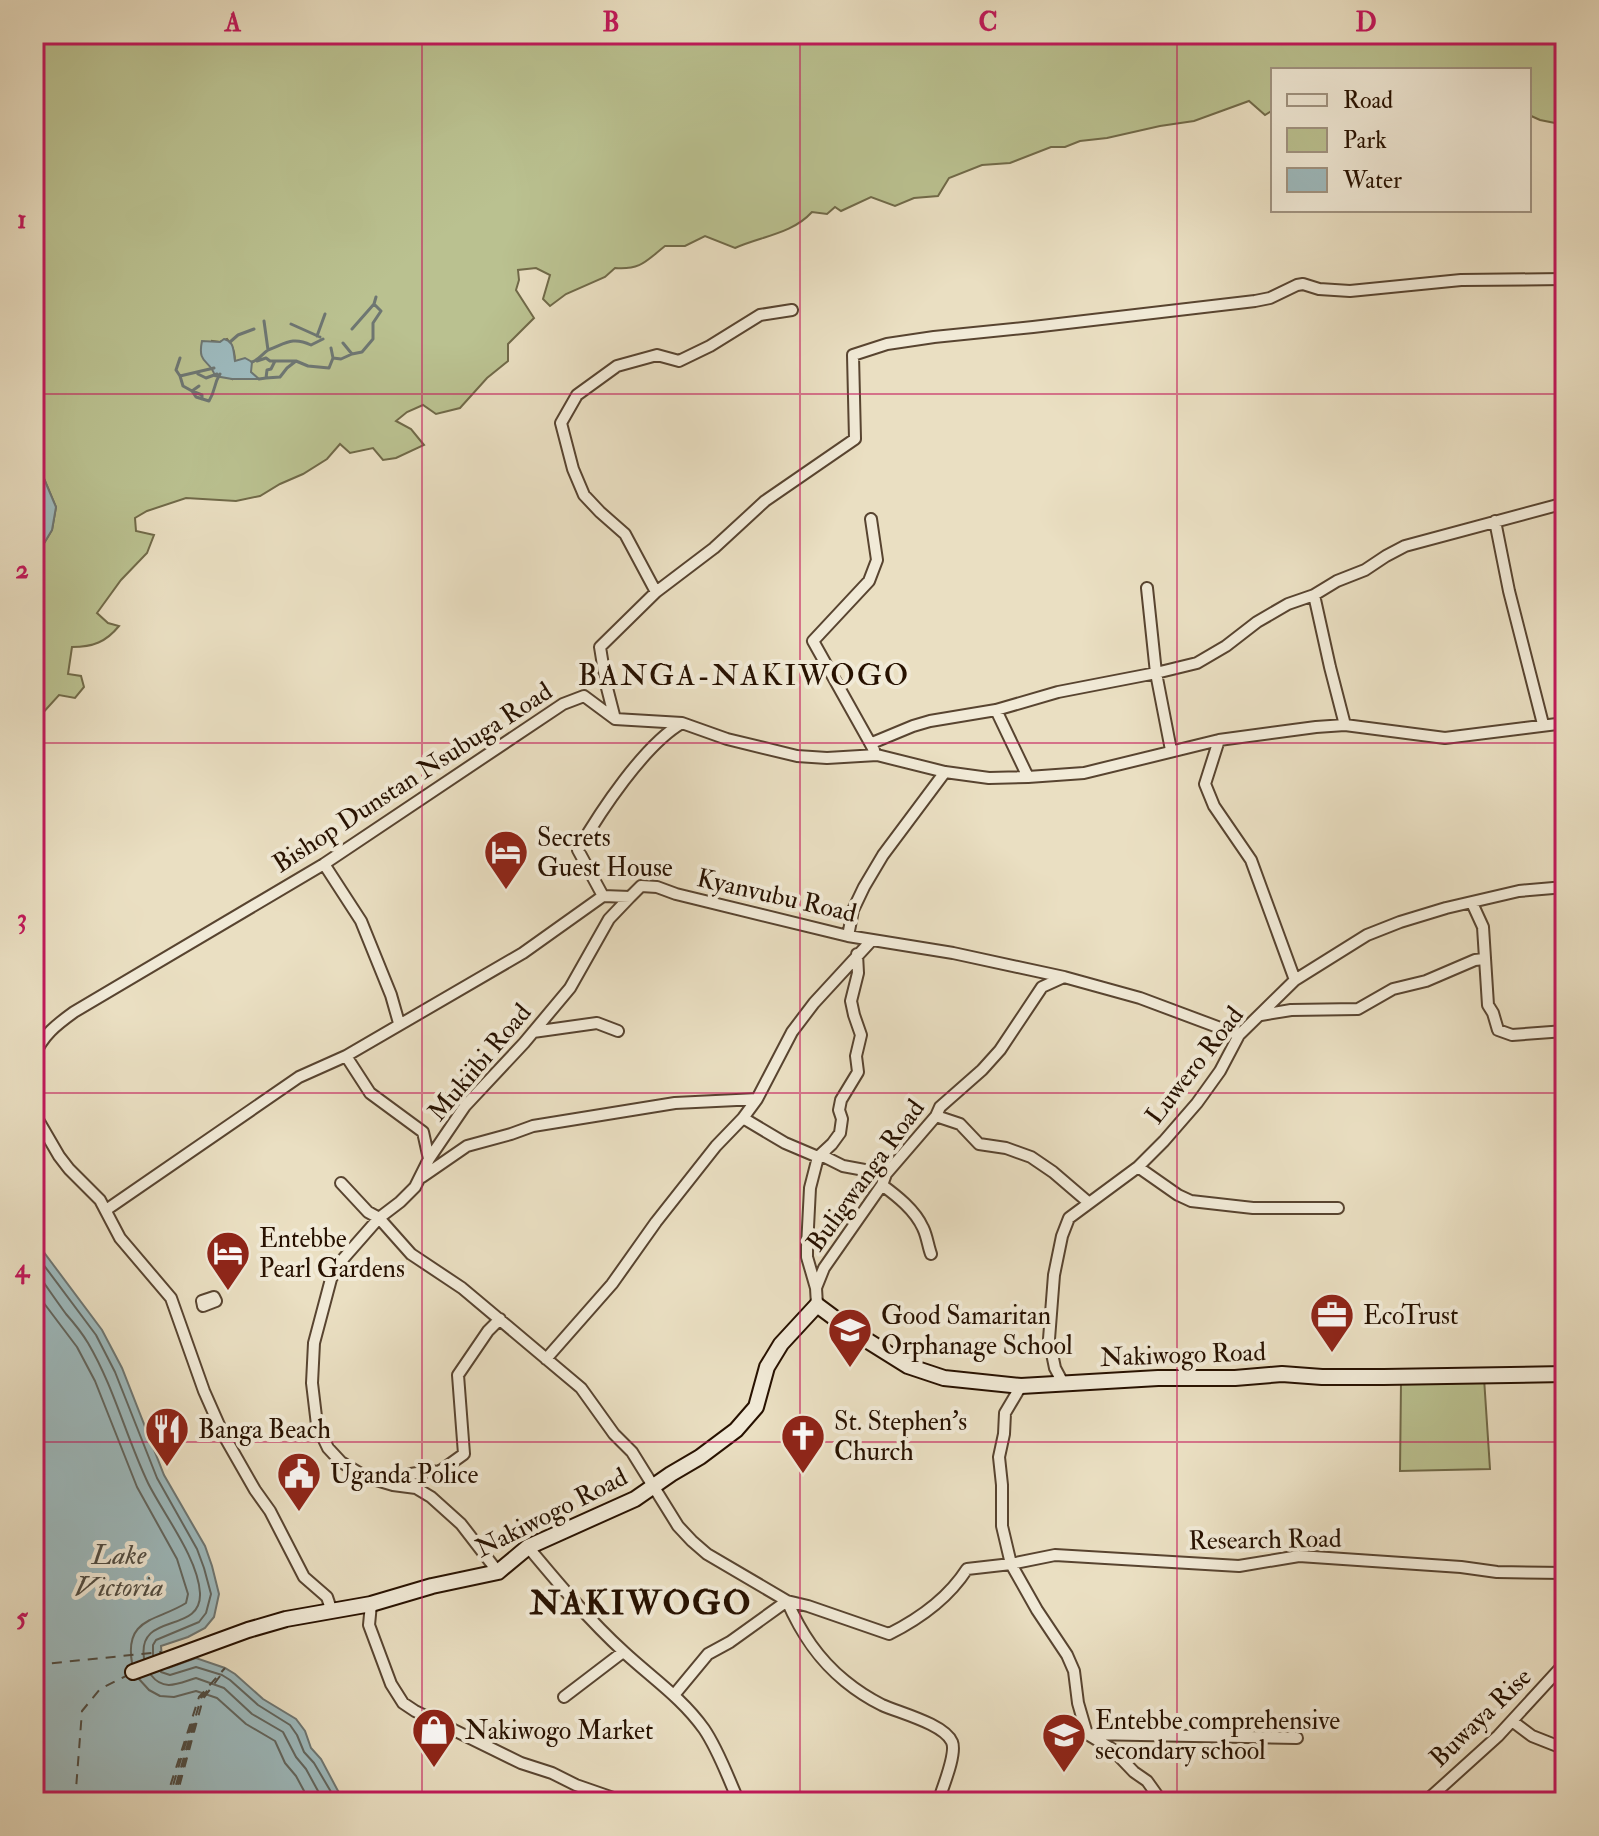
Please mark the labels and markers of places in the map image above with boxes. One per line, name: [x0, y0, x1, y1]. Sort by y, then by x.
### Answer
place label: Secrets Guest House: [537, 822, 673, 884]
hotel icon: Secrets Guest House: [482, 828, 530, 891]
place label: Entebbe Pearl Gardens: [259, 1223, 405, 1285]
hotel icon: Entebbe Pearl Gardens: [204, 1229, 252, 1292]
office icon: EcoTrust: [1308, 1291, 1356, 1354]
place label: Good Samaritan Orphanage School: [881, 1300, 1073, 1363]
place label: EcoTrust: [1363, 1300, 1458, 1332]
school or university icon: Good Samaritan Orphanage School: [826, 1306, 874, 1369]
restaurant icon: Banga Beach: [143, 1405, 191, 1468]
place label: St. Stephen's Church: [834, 1406, 967, 1468]
church icon: St. Stephen's Church: [779, 1412, 827, 1475]
place label: Banga Beach: [198, 1414, 331, 1446]
public building icon: Uganda Police: [275, 1450, 323, 1513]
place label: Uganda Police: [330, 1459, 479, 1491]
place label: Entebbe comprehensive secondary school: [1095, 1705, 1340, 1767]
shop icon: Nakiwogo Market: [410, 1706, 458, 1769]
school or university icon: Entebbe comprehensive secondary school: [1040, 1711, 1088, 1774]
place label: Nakiwogo Market: [465, 1715, 653, 1747]

